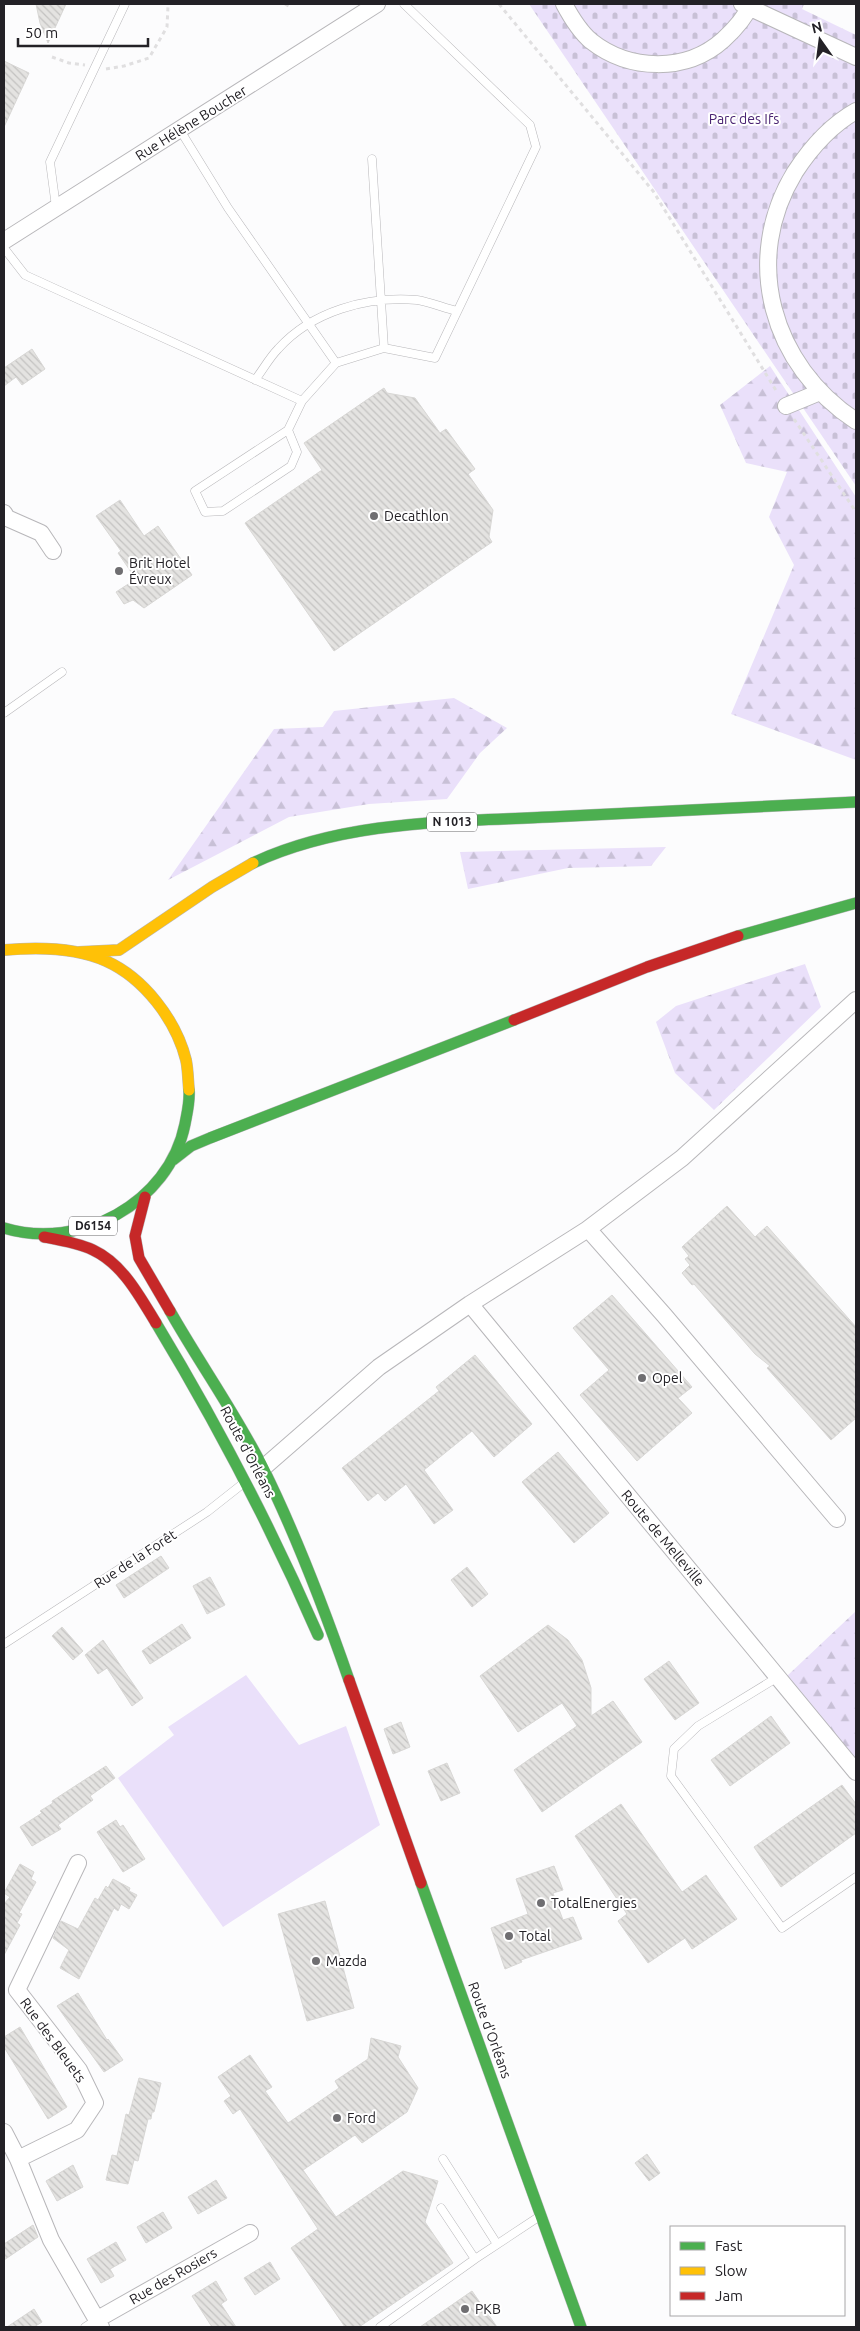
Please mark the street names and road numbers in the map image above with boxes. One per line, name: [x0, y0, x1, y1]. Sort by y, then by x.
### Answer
street label: Rue Hélène Boucher: [132, 82, 250, 164]
road number: N 1013: [427, 812, 477, 832]
road number: D6154: [69, 1216, 117, 1236]
street label: Route d'Orléans: [217, 1403, 279, 1501]
street label: Route de Melleville: [618, 1487, 708, 1589]
street label: Rue de la Forêt: [91, 1526, 180, 1592]
street label: Route d'Orléans: [465, 1980, 515, 2080]
street label: Rue des Bleuets: [17, 1995, 89, 2085]
street label: Rue des Rosiers: [126, 2244, 220, 2308]

